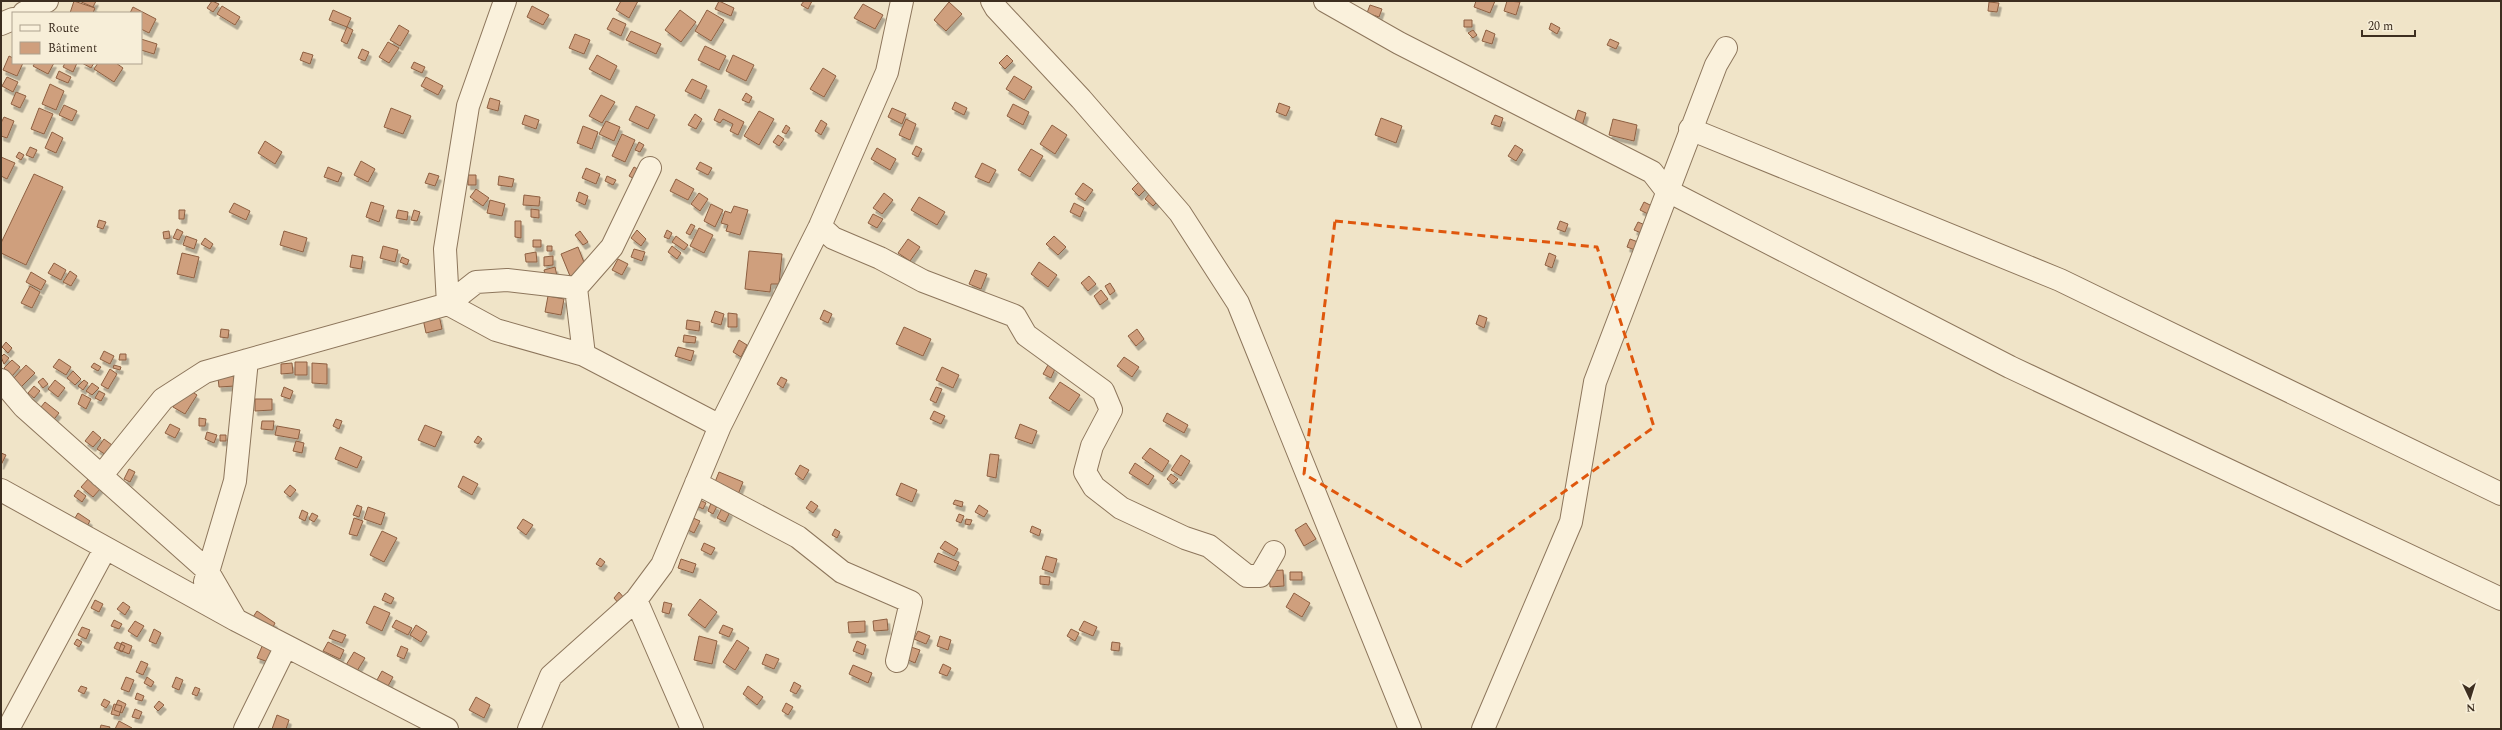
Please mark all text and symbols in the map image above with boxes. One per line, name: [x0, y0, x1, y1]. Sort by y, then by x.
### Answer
legend: [12, 12, 142, 64]
scale bar: [2362, 12, 2415, 38]
text: 20 m: [2368, 17, 2393, 36]
text: Route: [48, 19, 79, 38]
text: Bâtiment: [48, 39, 97, 58]
north arrow: [2450, 678, 2490, 718]
text: N: [2466, 699, 2476, 716]

